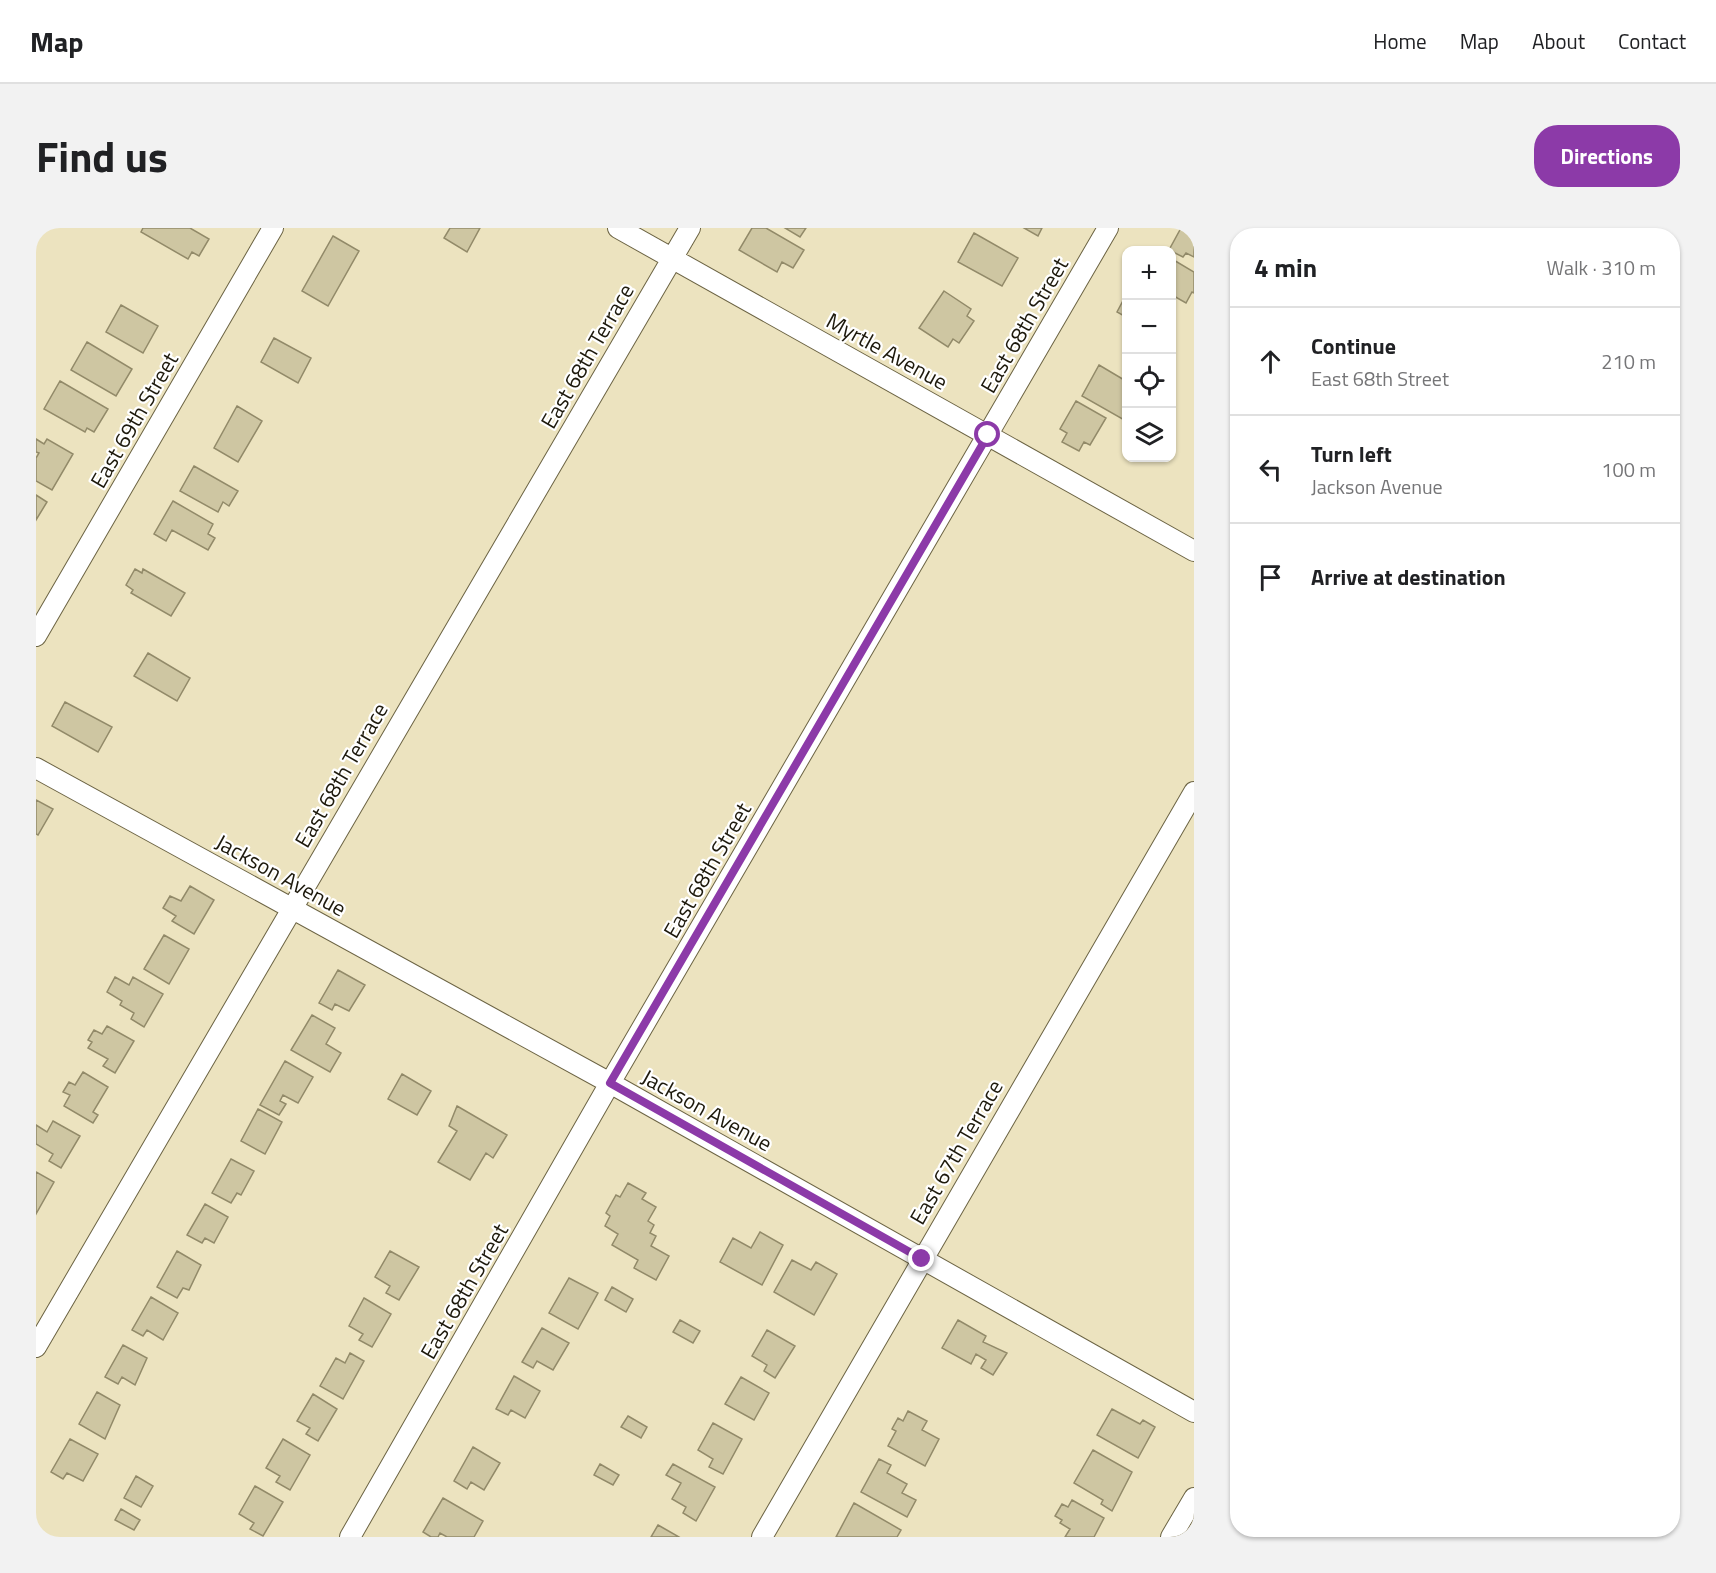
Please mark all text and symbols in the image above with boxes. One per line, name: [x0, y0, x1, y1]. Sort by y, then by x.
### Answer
text: Map: [30, 20, 84, 63]
text: Home: [1373, 25, 1427, 57]
text: Map: [1460, 25, 1499, 57]
text: About: [1532, 25, 1585, 57]
text: Contact: [1618, 25, 1686, 57]
text: Find us: [36, 124, 168, 188]
button: Directions: [1534, 125, 1680, 187]
map controls: [1122, 246, 1176, 462]
button: +: [1122, 246, 1176, 300]
text: 4 min: [1254, 248, 1317, 287]
street label: East 68th Street: [971, 251, 1077, 399]
text: Walk · 310 m: [1547, 252, 1656, 283]
street label: East 68th Terrace: [532, 277, 642, 435]
button: −: [1122, 300, 1176, 354]
street label: Myrtle Avenue: [820, 304, 954, 398]
text: Continue: [1311, 329, 1396, 363]
icon: ahead: [1254, 345, 1287, 378]
street label: East 69th Street: [81, 346, 187, 494]
text: 210 m: [1601, 346, 1656, 377]
button: locate: [1122, 354, 1176, 408]
text: East 68th Street: [1311, 363, 1449, 394]
button: layers: [1122, 408, 1176, 462]
route start: [974, 421, 1000, 447]
text: Turn left: [1311, 437, 1392, 471]
icon: left: [1254, 453, 1287, 486]
text: 100 m: [1601, 454, 1656, 485]
text: Jackson Avenue: [1311, 471, 1443, 502]
text: Arrive at destination: [1311, 560, 1506, 594]
icon: arrive: [1254, 561, 1287, 594]
street label: East 68th Terrace: [286, 696, 396, 854]
street label: East 68th Street: [654, 796, 760, 944]
street label: Jackson Avenue: [209, 825, 353, 925]
street label: Jackson Avenue: [635, 1060, 779, 1160]
street label: East 67th Terrace: [901, 1073, 1011, 1231]
street label: East 68th Street: [411, 1217, 517, 1365]
route end: [908, 1245, 934, 1271]

